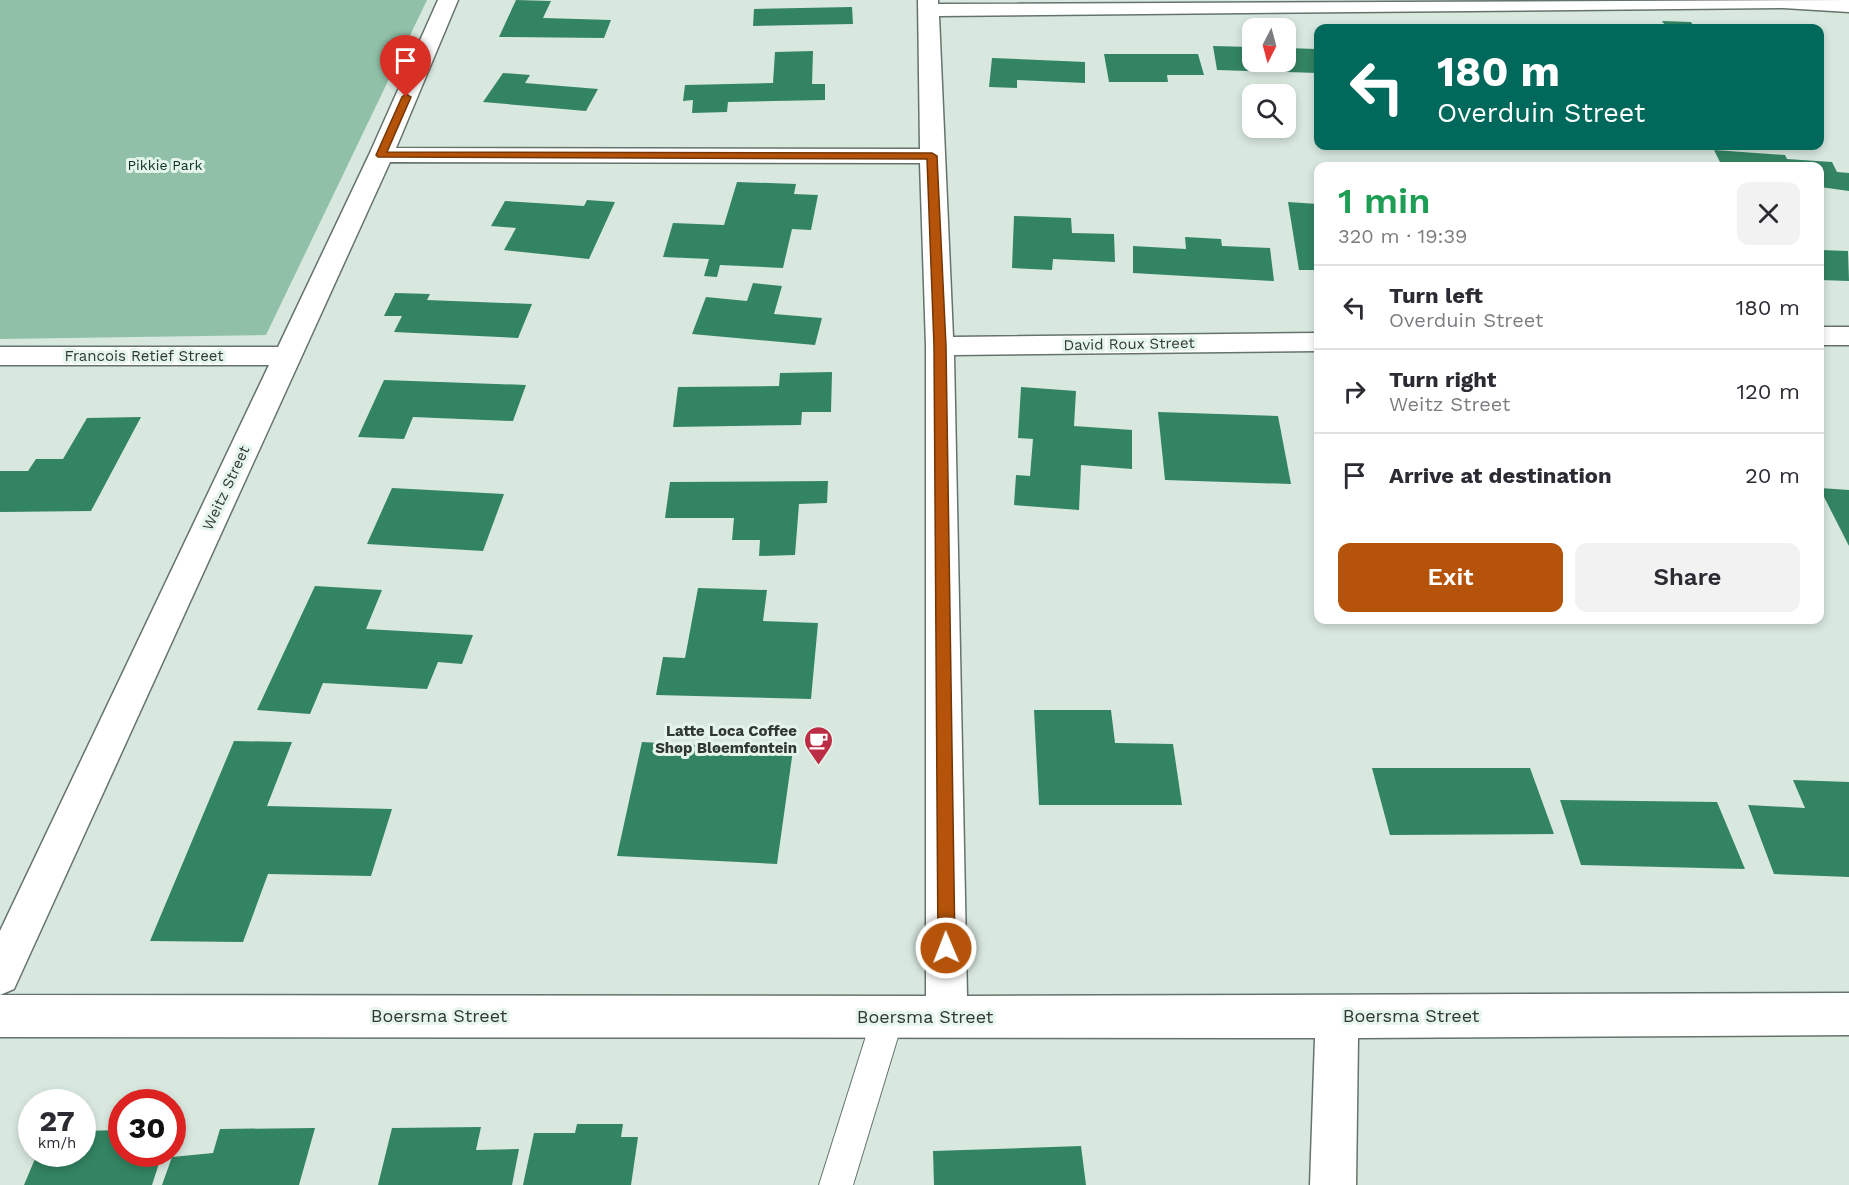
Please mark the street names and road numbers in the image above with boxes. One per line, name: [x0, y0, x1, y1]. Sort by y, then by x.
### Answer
street label: David Roux Street: [1063, 334, 1196, 354]
street label: Francois Retief Street: [64, 347, 224, 365]
street label: Weitz Street: [199, 442, 254, 533]
street label: Boersma Street: [371, 1005, 508, 1026]
street label: Boersma Street: [1343, 1005, 1480, 1026]
street label: Boersma Street: [857, 1006, 994, 1027]

